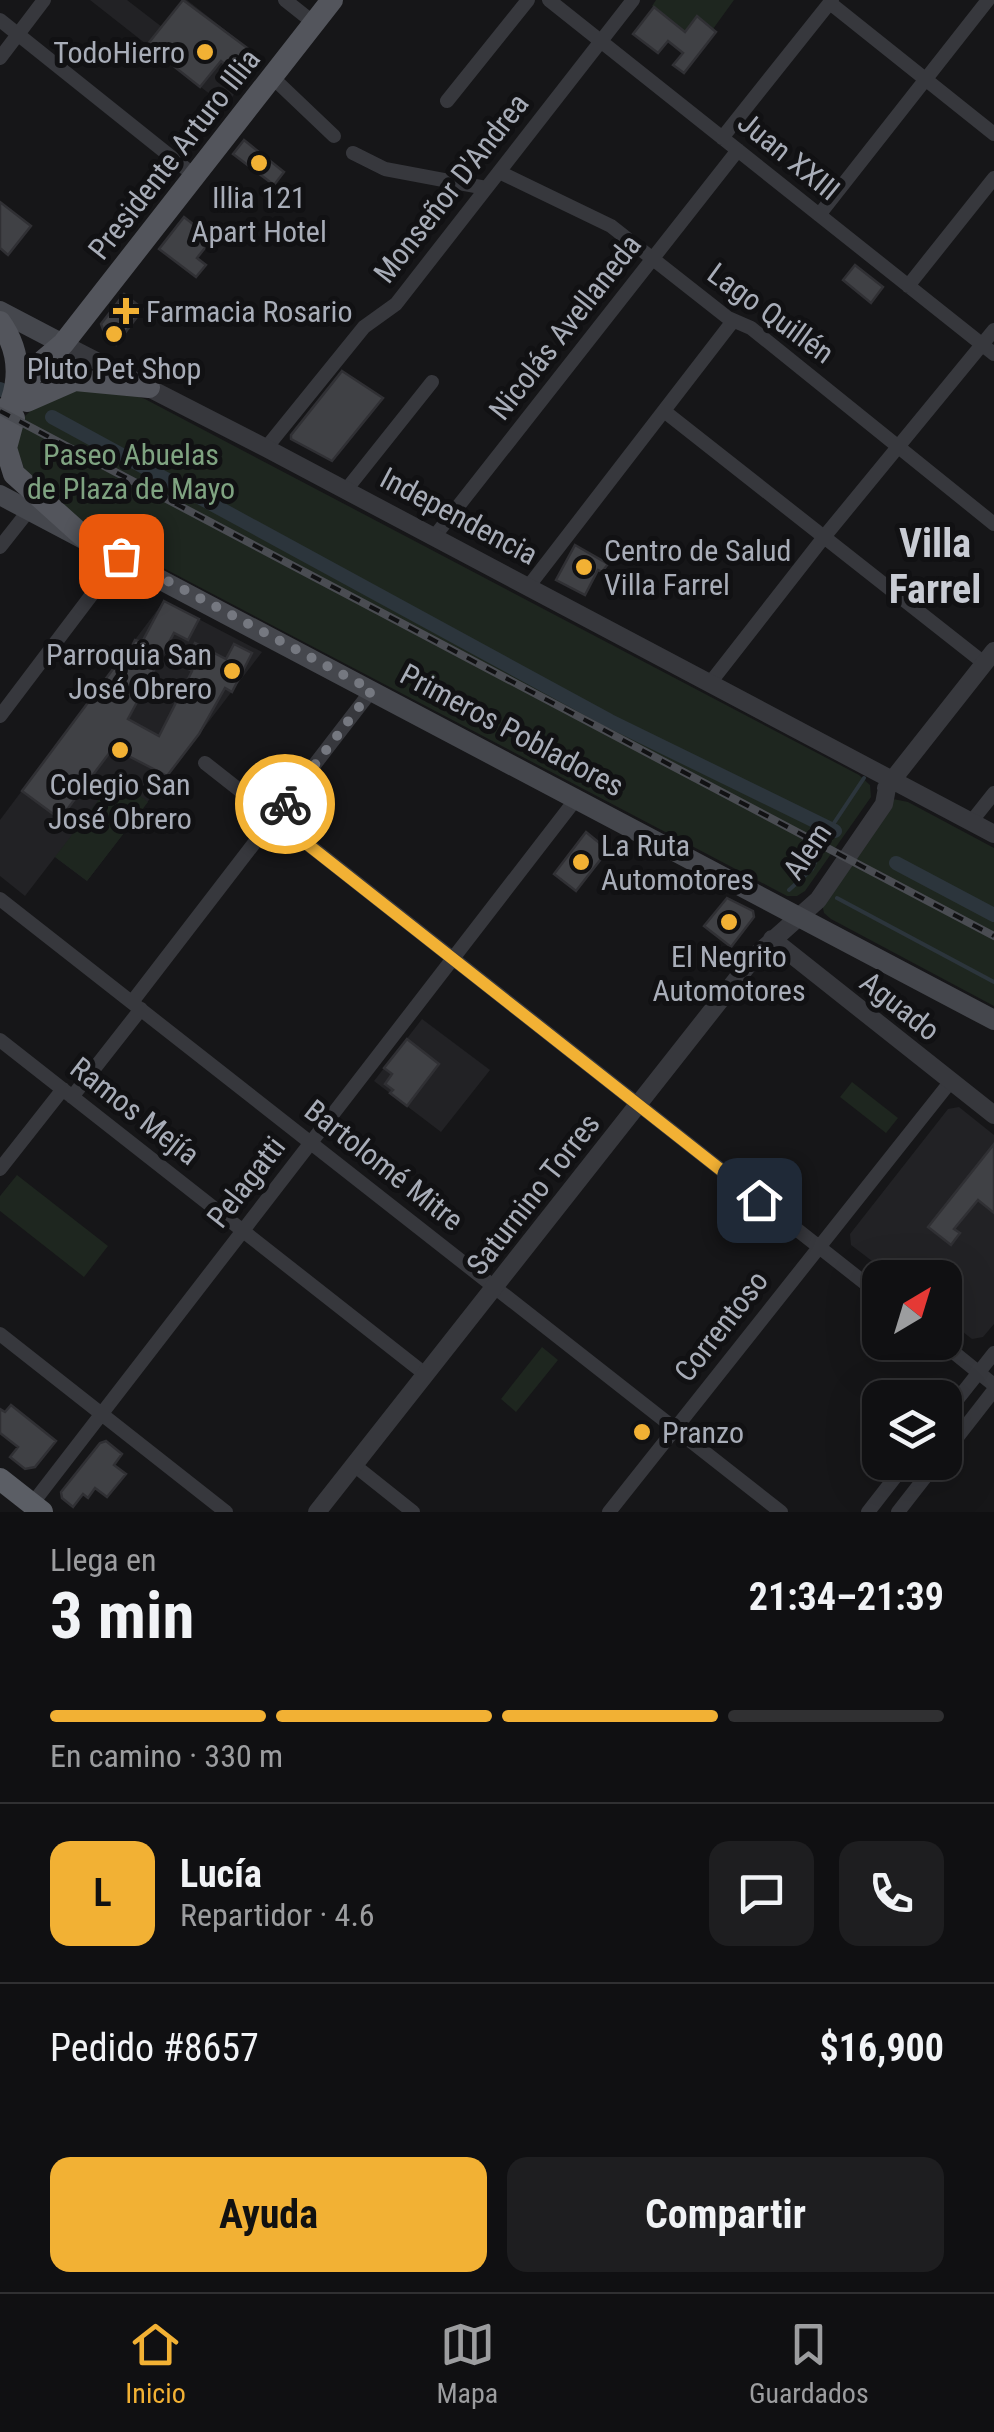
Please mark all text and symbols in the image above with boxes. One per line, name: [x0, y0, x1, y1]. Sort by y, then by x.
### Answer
place label: TodoHierro: [53, 35, 185, 70]
marker: TodoHierro: [194, 41, 216, 63]
street label: Presidente Arturo Illia: [81, 42, 267, 266]
street label: Monseñor D'Andrea: [366, 87, 536, 289]
street label: Juan XXIII: [731, 105, 847, 207]
marker: Illia 121 Apart Hotel: [248, 152, 270, 174]
place label: Illia 121 Apart Hotel: [191, 180, 327, 249]
street label: Nicolás Avellaneda: [482, 227, 648, 427]
street label: Lago Quillén: [701, 256, 841, 370]
place label: Farmacia Rosario: [146, 294, 353, 329]
marker: Farmacia Rosario: [115, 300, 137, 322]
marker: Pluto Pet Shop: [103, 323, 125, 345]
place label: Pluto Pet Shop: [27, 351, 201, 386]
park label: Paseo Abuelas de Plaza de Mayo: [27, 437, 235, 506]
street label: Independencia: [374, 460, 544, 572]
pin: [79, 514, 164, 599]
district label: Villa Farrel: [889, 520, 981, 613]
icon: bag: [94, 529, 149, 584]
place label: Centro de Salud Villa Farrel: [604, 533, 791, 602]
marker: Centro de Salud Villa Farrel: [573, 556, 595, 578]
place label: Parroquia San José Obrero: [46, 637, 212, 706]
street label: Primeros Pobladores: [394, 656, 630, 804]
marker: Parroquia San José Obrero: [221, 660, 243, 682]
marker: Colegio San José Obrero: [109, 739, 131, 761]
courier: [235, 754, 335, 854]
place label: Colegio San José Obrero: [48, 767, 192, 836]
icon: bike: [258, 777, 313, 832]
street label: Alem: [775, 816, 839, 886]
place label: La Ruta Automotores: [601, 828, 754, 897]
marker: La Ruta Automotores: [570, 851, 592, 873]
marker: El Negrito Automotores: [718, 911, 740, 933]
place label: El Negrito Automotores: [652, 939, 806, 1008]
street label: Aguado: [853, 964, 947, 1048]
street label: Ramos Mejía: [64, 1050, 206, 1172]
street label: Bartolomé Mitre: [298, 1092, 470, 1238]
street label: Saturnino Torres: [459, 1106, 607, 1282]
street label: Pelagatti: [200, 1130, 292, 1234]
pin: [717, 1158, 802, 1243]
icon: home: [732, 1173, 787, 1228]
north arrow: [862, 1260, 962, 1360]
map controls: [862, 1260, 962, 1480]
street label: Correntoso: [667, 1264, 775, 1388]
button: layers: [862, 1380, 962, 1480]
place label: Pranzo: [662, 1415, 744, 1450]
marker: Pranzo: [631, 1421, 653, 1443]
text: Llega en: [50, 1541, 157, 1579]
text: 21:34–21:39: [749, 1575, 944, 1619]
text: 3 min: [50, 1578, 194, 1654]
text: En camino · 330 m: [50, 1737, 283, 1775]
button: chat: [709, 1841, 814, 1946]
button: phone: [839, 1841, 944, 1946]
text: Lucía: [180, 1852, 262, 1896]
text: L: [93, 1871, 112, 1915]
text: Repartidor · 4.6: [180, 1896, 375, 1934]
text: Pedido #8657: [50, 2026, 259, 2070]
text: $16,900: [819, 2026, 944, 2070]
button: Ayuda: [50, 2157, 487, 2272]
button: Compartir: [507, 2157, 944, 2272]
tab: Inicio: [125, 2317, 186, 2410]
tab: Mapa: [436, 2317, 498, 2410]
tab: Guardados: [749, 2317, 869, 2410]

